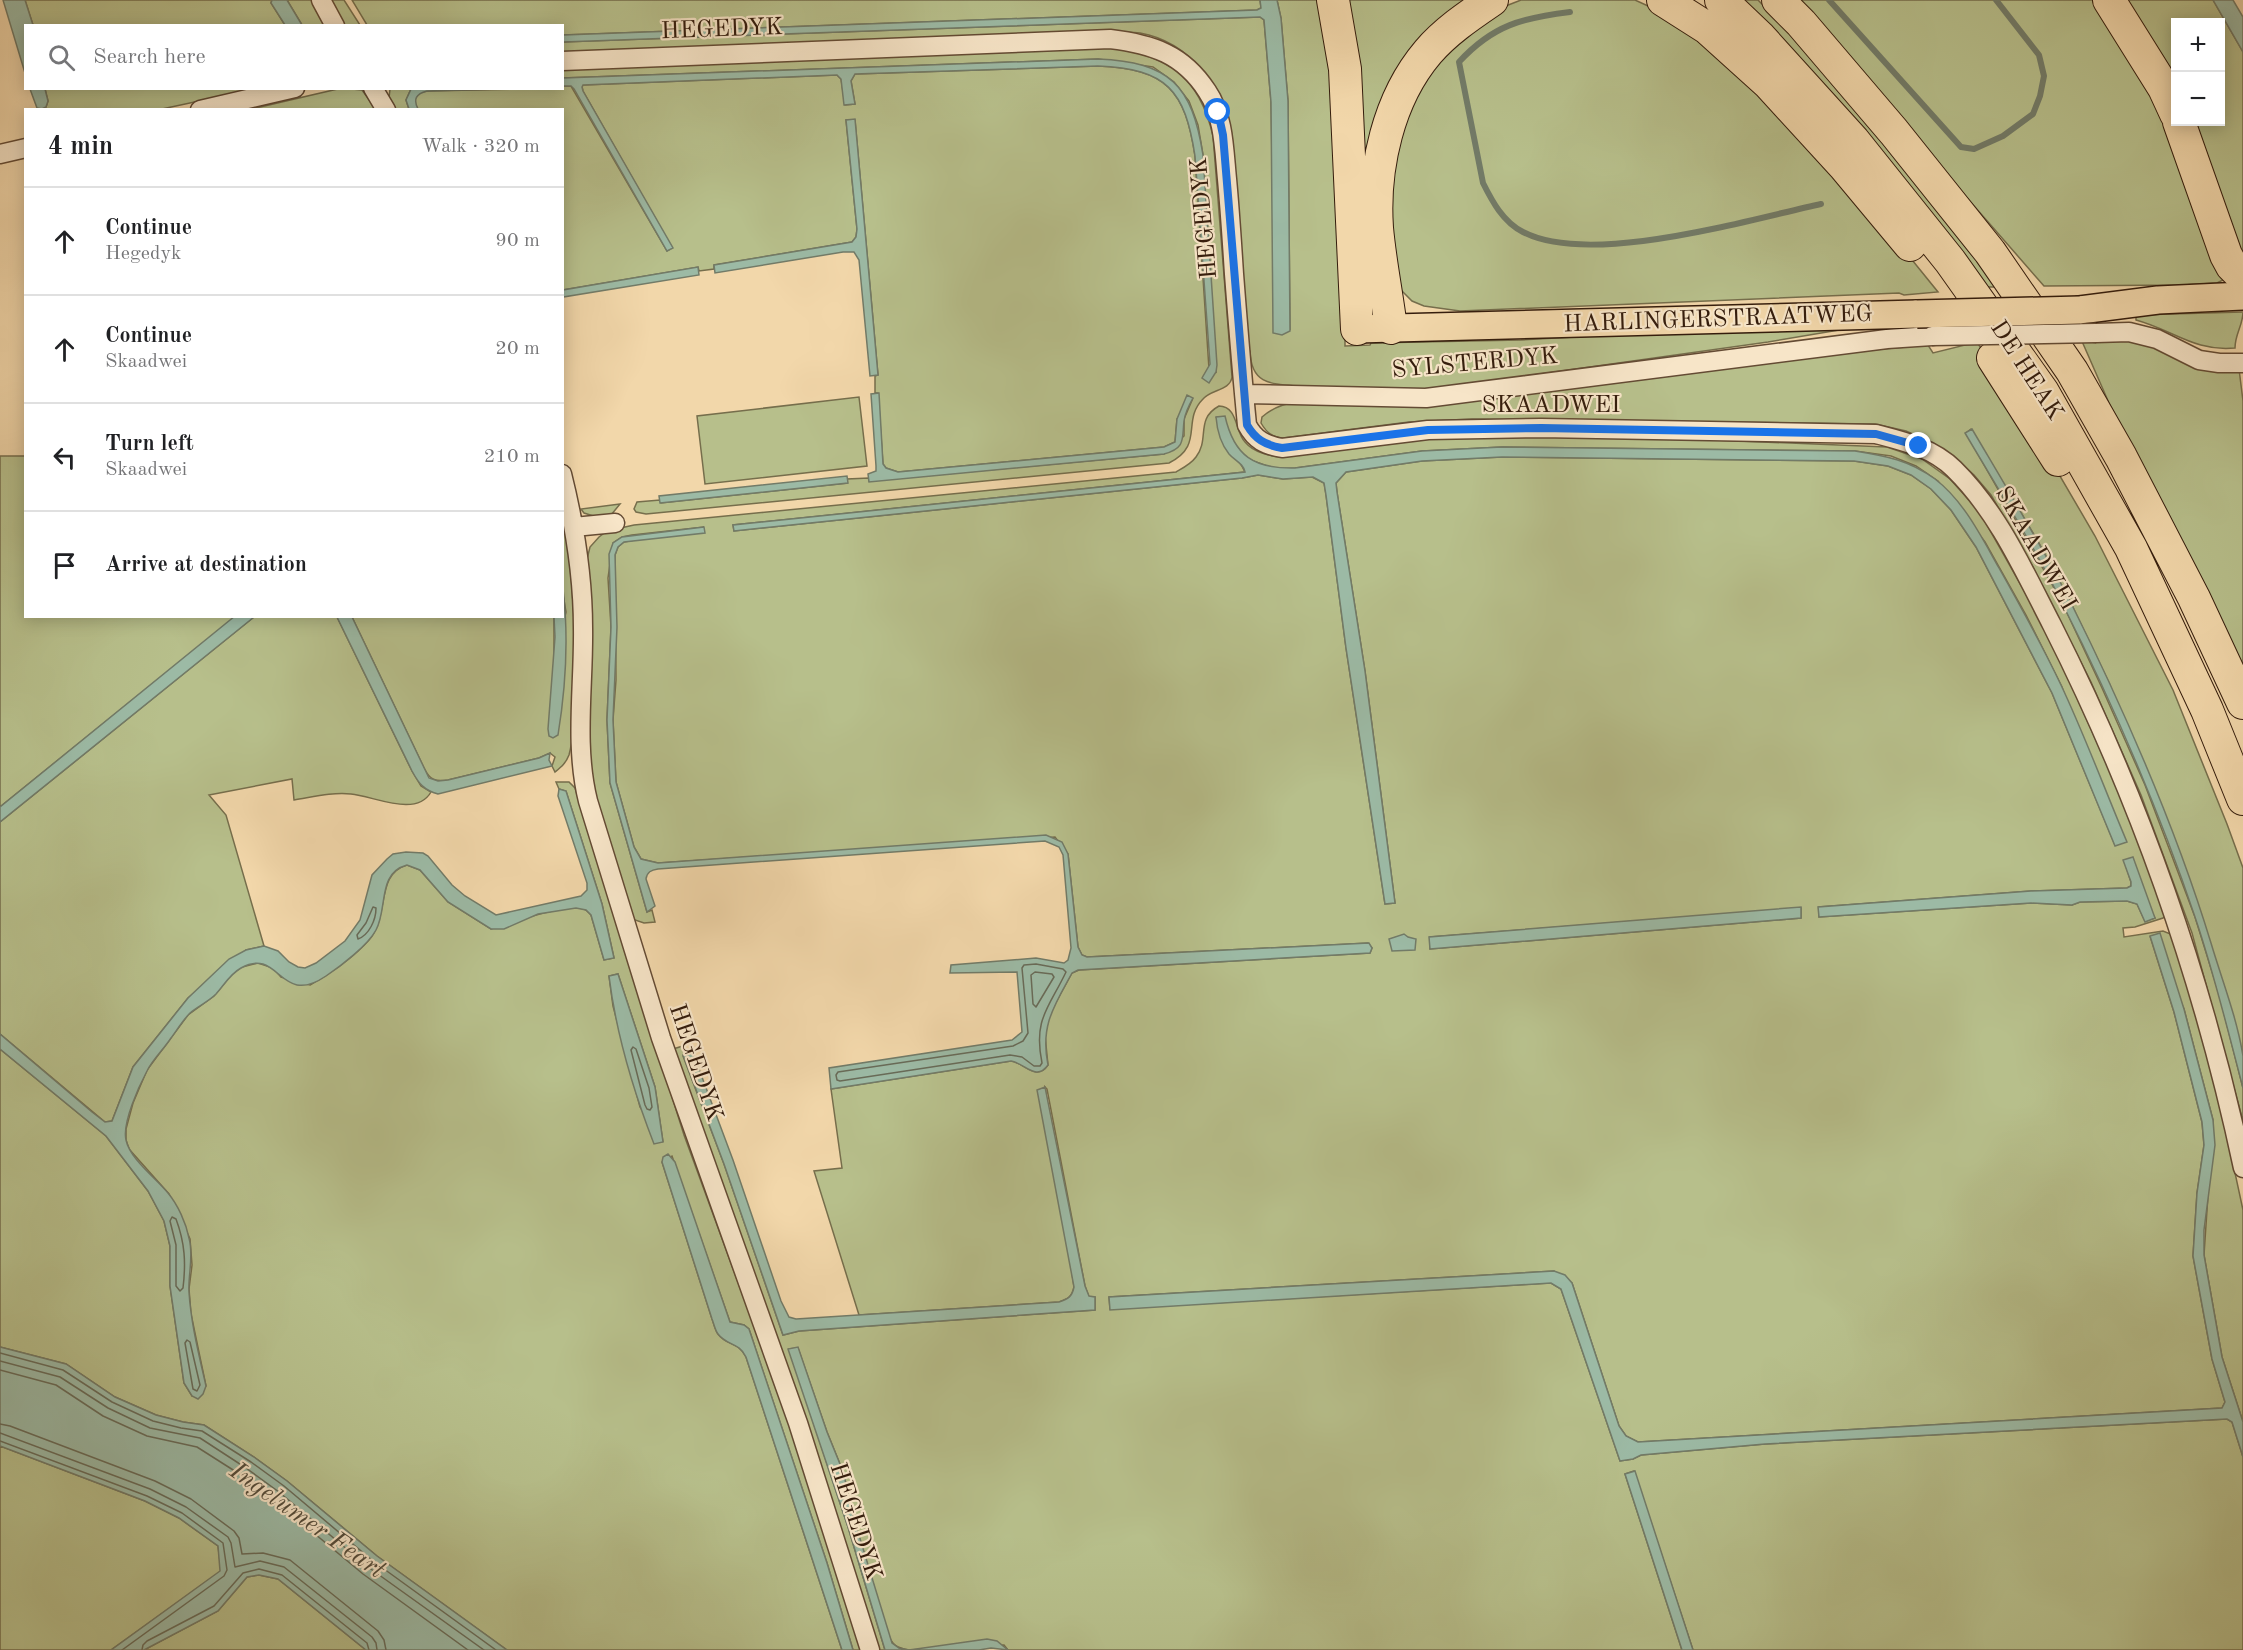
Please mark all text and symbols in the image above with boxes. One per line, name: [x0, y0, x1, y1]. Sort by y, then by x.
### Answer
street label: HEGEDYK: [660, 16, 784, 44]
map controls: [2171, 18, 2225, 126]
button: +: [2171, 18, 2225, 72]
search box: [24, 24, 564, 90]
icon: search: [45, 41, 78, 74]
text: Search here: [93, 46, 206, 68]
button: −: [2171, 72, 2225, 126]
route start: [1204, 98, 1230, 124]
text: 4 min: [48, 134, 113, 160]
text: Walk · 320 m: [421, 137, 540, 157]
street label: HEGEDYK: [1188, 156, 1222, 280]
text: Continue: [105, 217, 192, 239]
icon: ahead: [48, 225, 81, 258]
text: 90 m: [495, 231, 540, 251]
text: Hegedyk: [105, 244, 181, 264]
street label: HARLINGERSTRAATWEG: [1563, 303, 1873, 337]
street label: DE HEAK: [1985, 317, 2067, 425]
text: Continue: [105, 325, 192, 347]
icon: ahead: [48, 333, 81, 366]
text: 20 m: [495, 339, 540, 359]
street label: SYLSTERDYK: [1391, 345, 1559, 383]
text: Skaadwei: [105, 352, 187, 372]
street label: SKAADWEI: [1481, 394, 1621, 418]
route end: [1905, 432, 1931, 458]
text: Turn left: [105, 433, 194, 455]
icon: left: [48, 441, 81, 474]
text: 210 m: [484, 447, 540, 467]
text: Skaadwei: [105, 460, 187, 480]
street label: SKAADWEI: [1990, 483, 2080, 615]
icon: arrive: [48, 549, 81, 582]
text: Arrive at destination: [105, 554, 307, 576]
street label: HEGEDYK: [664, 1001, 726, 1125]
water label: Ingelumer Feart: [224, 1457, 390, 1584]
street label: HEGEDYK: [825, 1460, 885, 1584]

